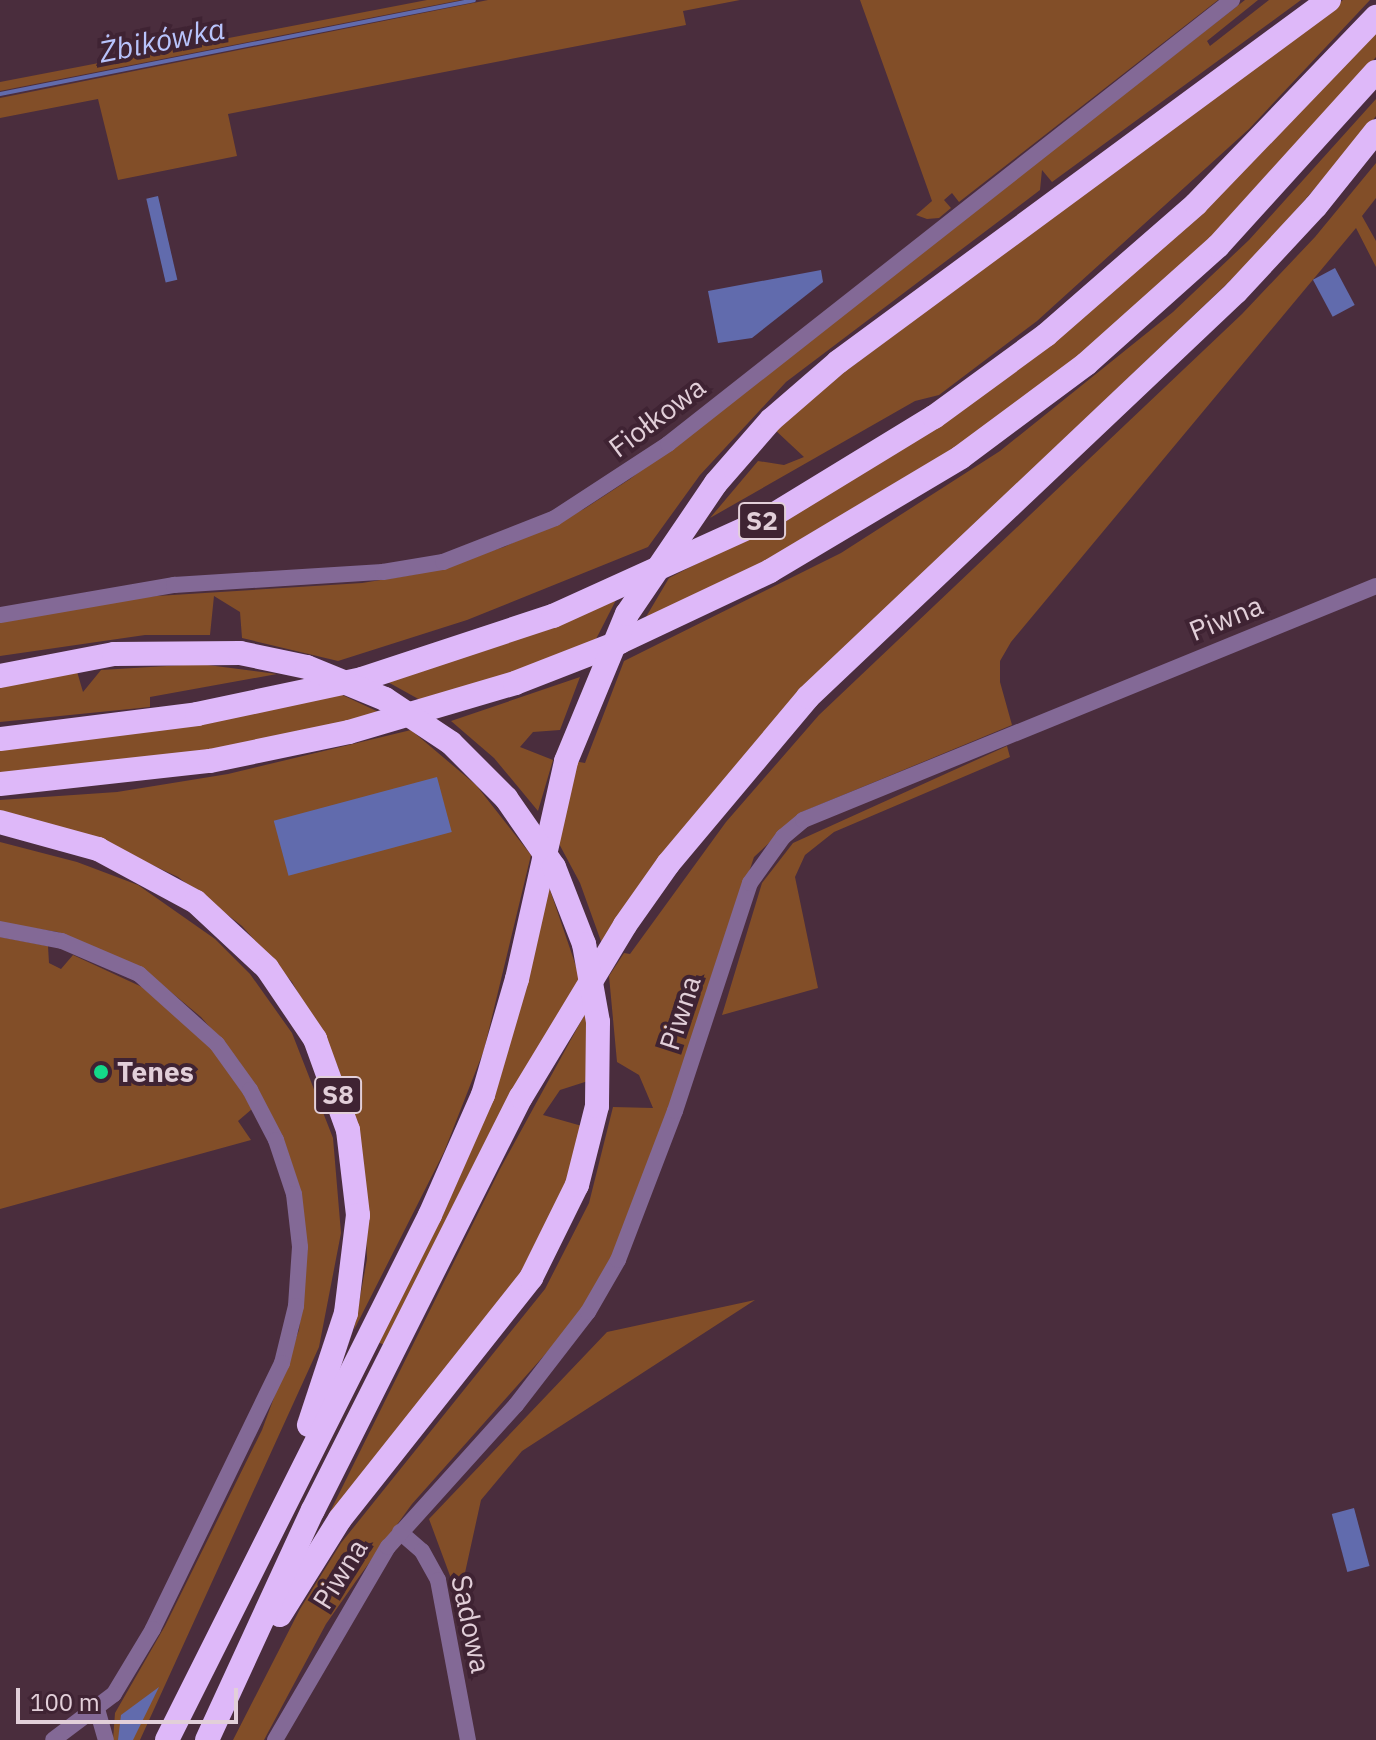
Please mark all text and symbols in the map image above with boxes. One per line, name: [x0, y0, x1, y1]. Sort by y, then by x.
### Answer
water label: Żbikówka: [96, 10, 228, 70]
street label: Fiołkowa: [602, 370, 712, 464]
road number: S2: [738, 499, 786, 543]
street label: Piwna: [1184, 588, 1268, 648]
street label: Piwna: [652, 972, 708, 1054]
place label: Tenes: [117, 1055, 194, 1089]
marker: Tenes: [92, 1063, 110, 1081]
road number: S8: [314, 1073, 362, 1117]
street label: Piwna: [306, 1533, 374, 1615]
street label: Sadowa: [444, 1572, 498, 1676]
scale bar: [20, 1672, 242, 1722]
text: 100 m: [30, 1686, 100, 1718]

